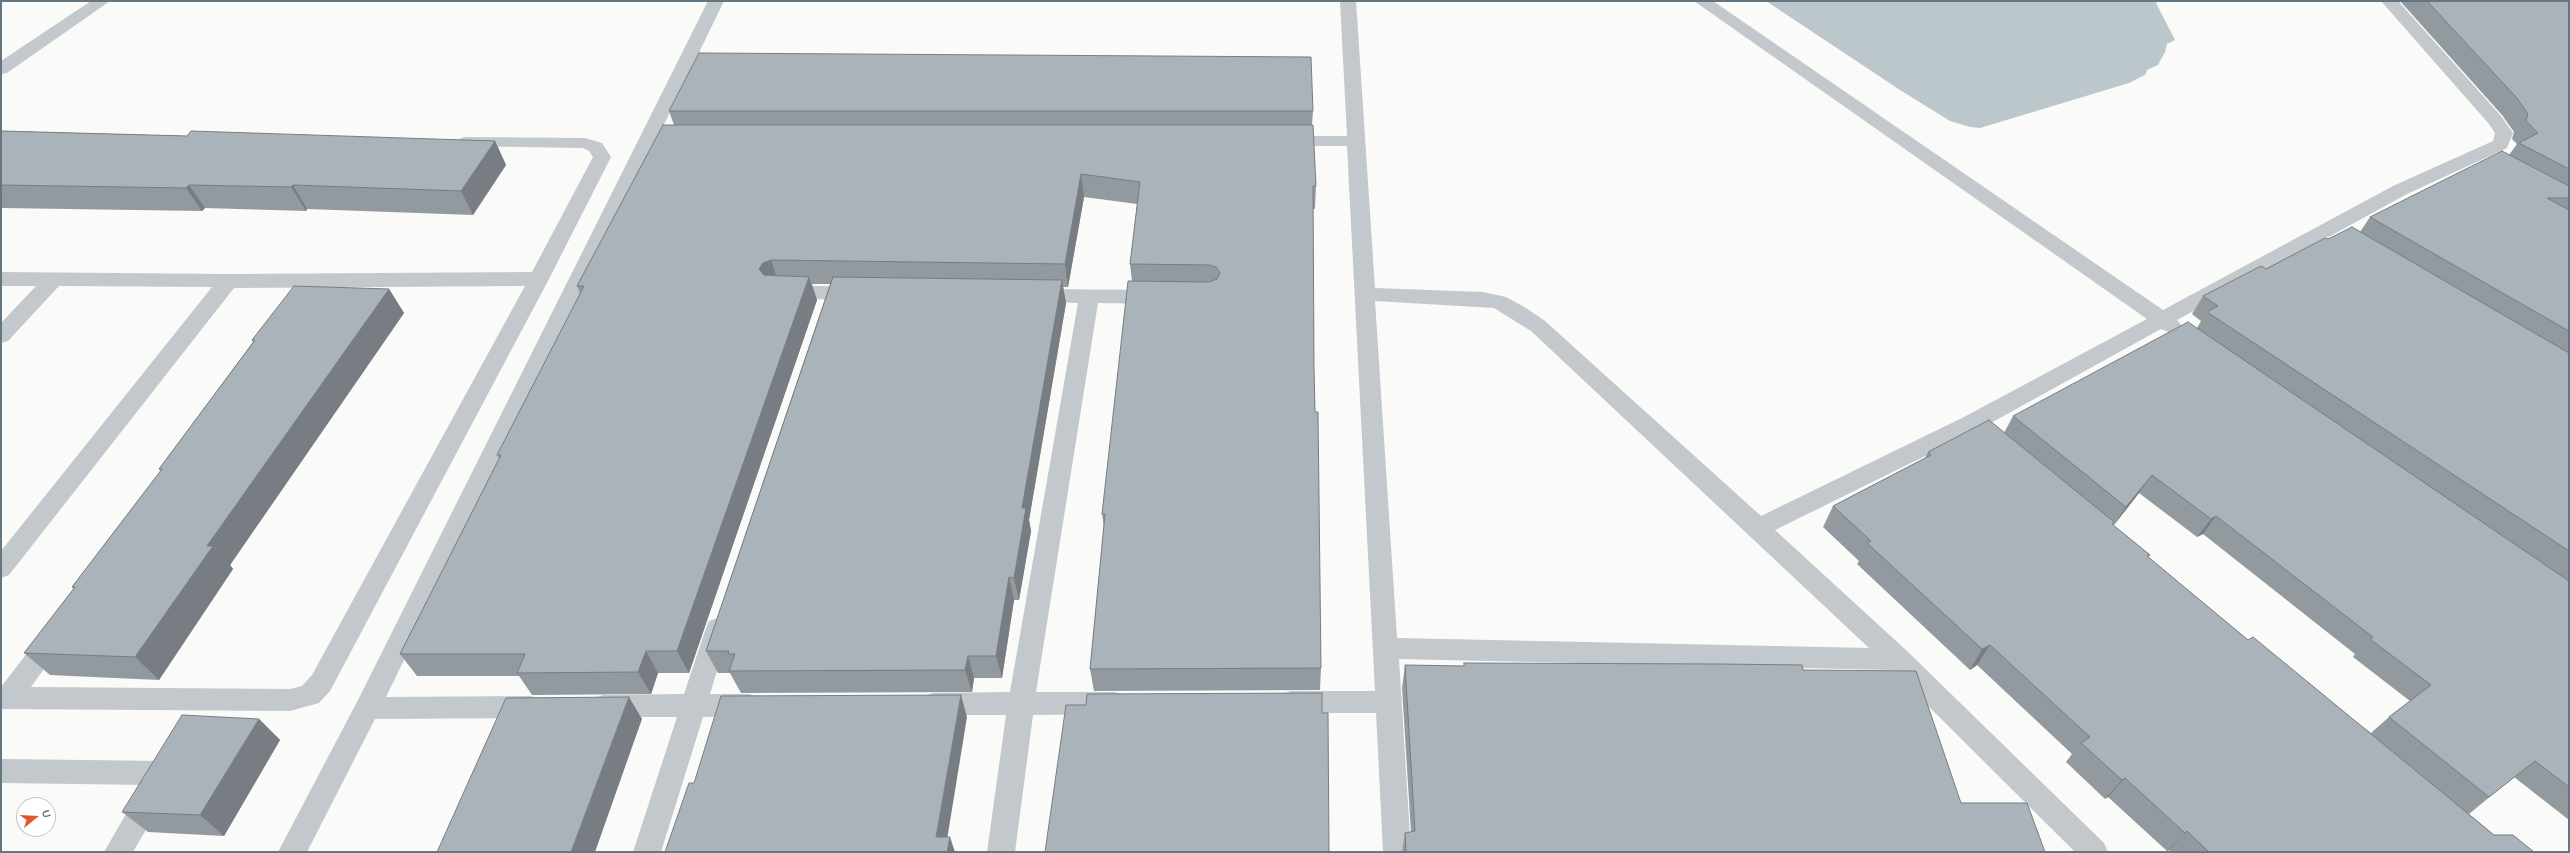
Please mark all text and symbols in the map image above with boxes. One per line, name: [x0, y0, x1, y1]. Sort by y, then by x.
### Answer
north arrow: [16, 797, 56, 837]
text: U: [39, 808, 54, 819]

